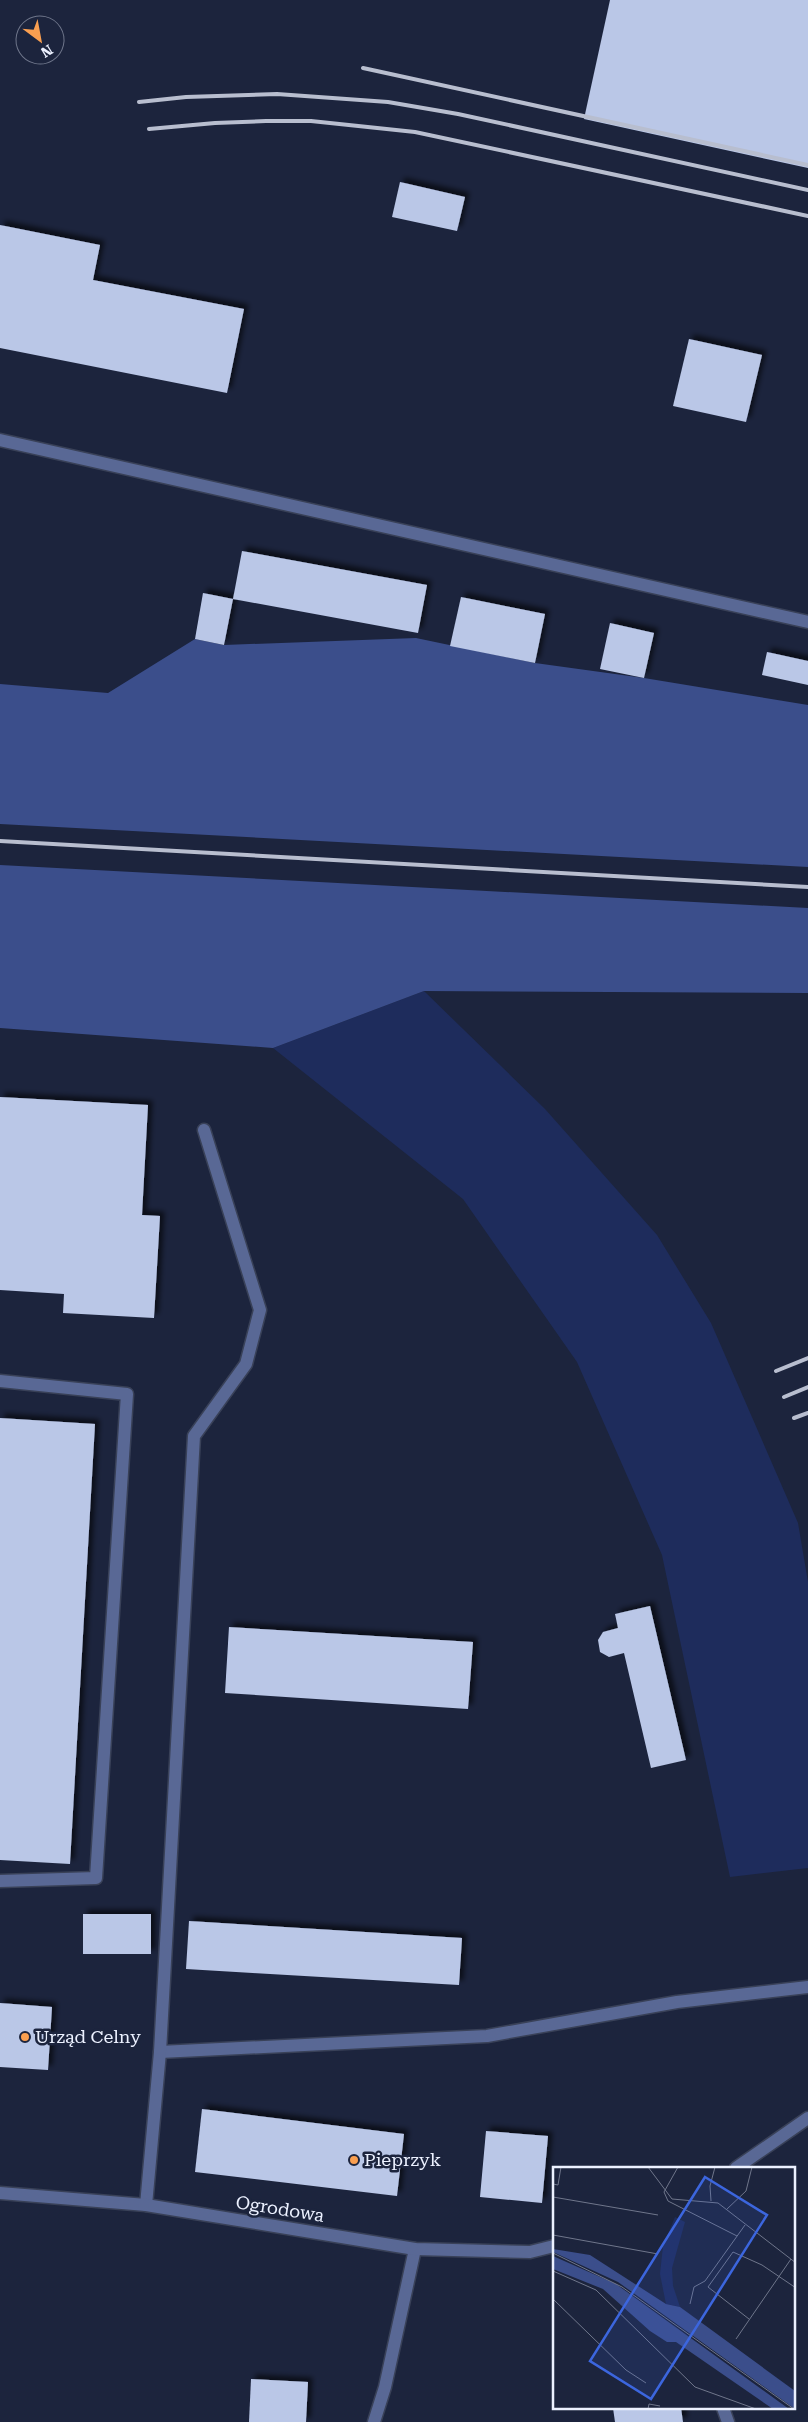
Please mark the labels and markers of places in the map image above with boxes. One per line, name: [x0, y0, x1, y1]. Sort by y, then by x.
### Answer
place label: Urząd Celny: [35, 2026, 141, 2047]
marker: Urząd Celny: [19, 2031, 31, 2043]
place label: Pieprzyk: [364, 2149, 441, 2170]
marker: Pieprzyk: [348, 2154, 360, 2166]

